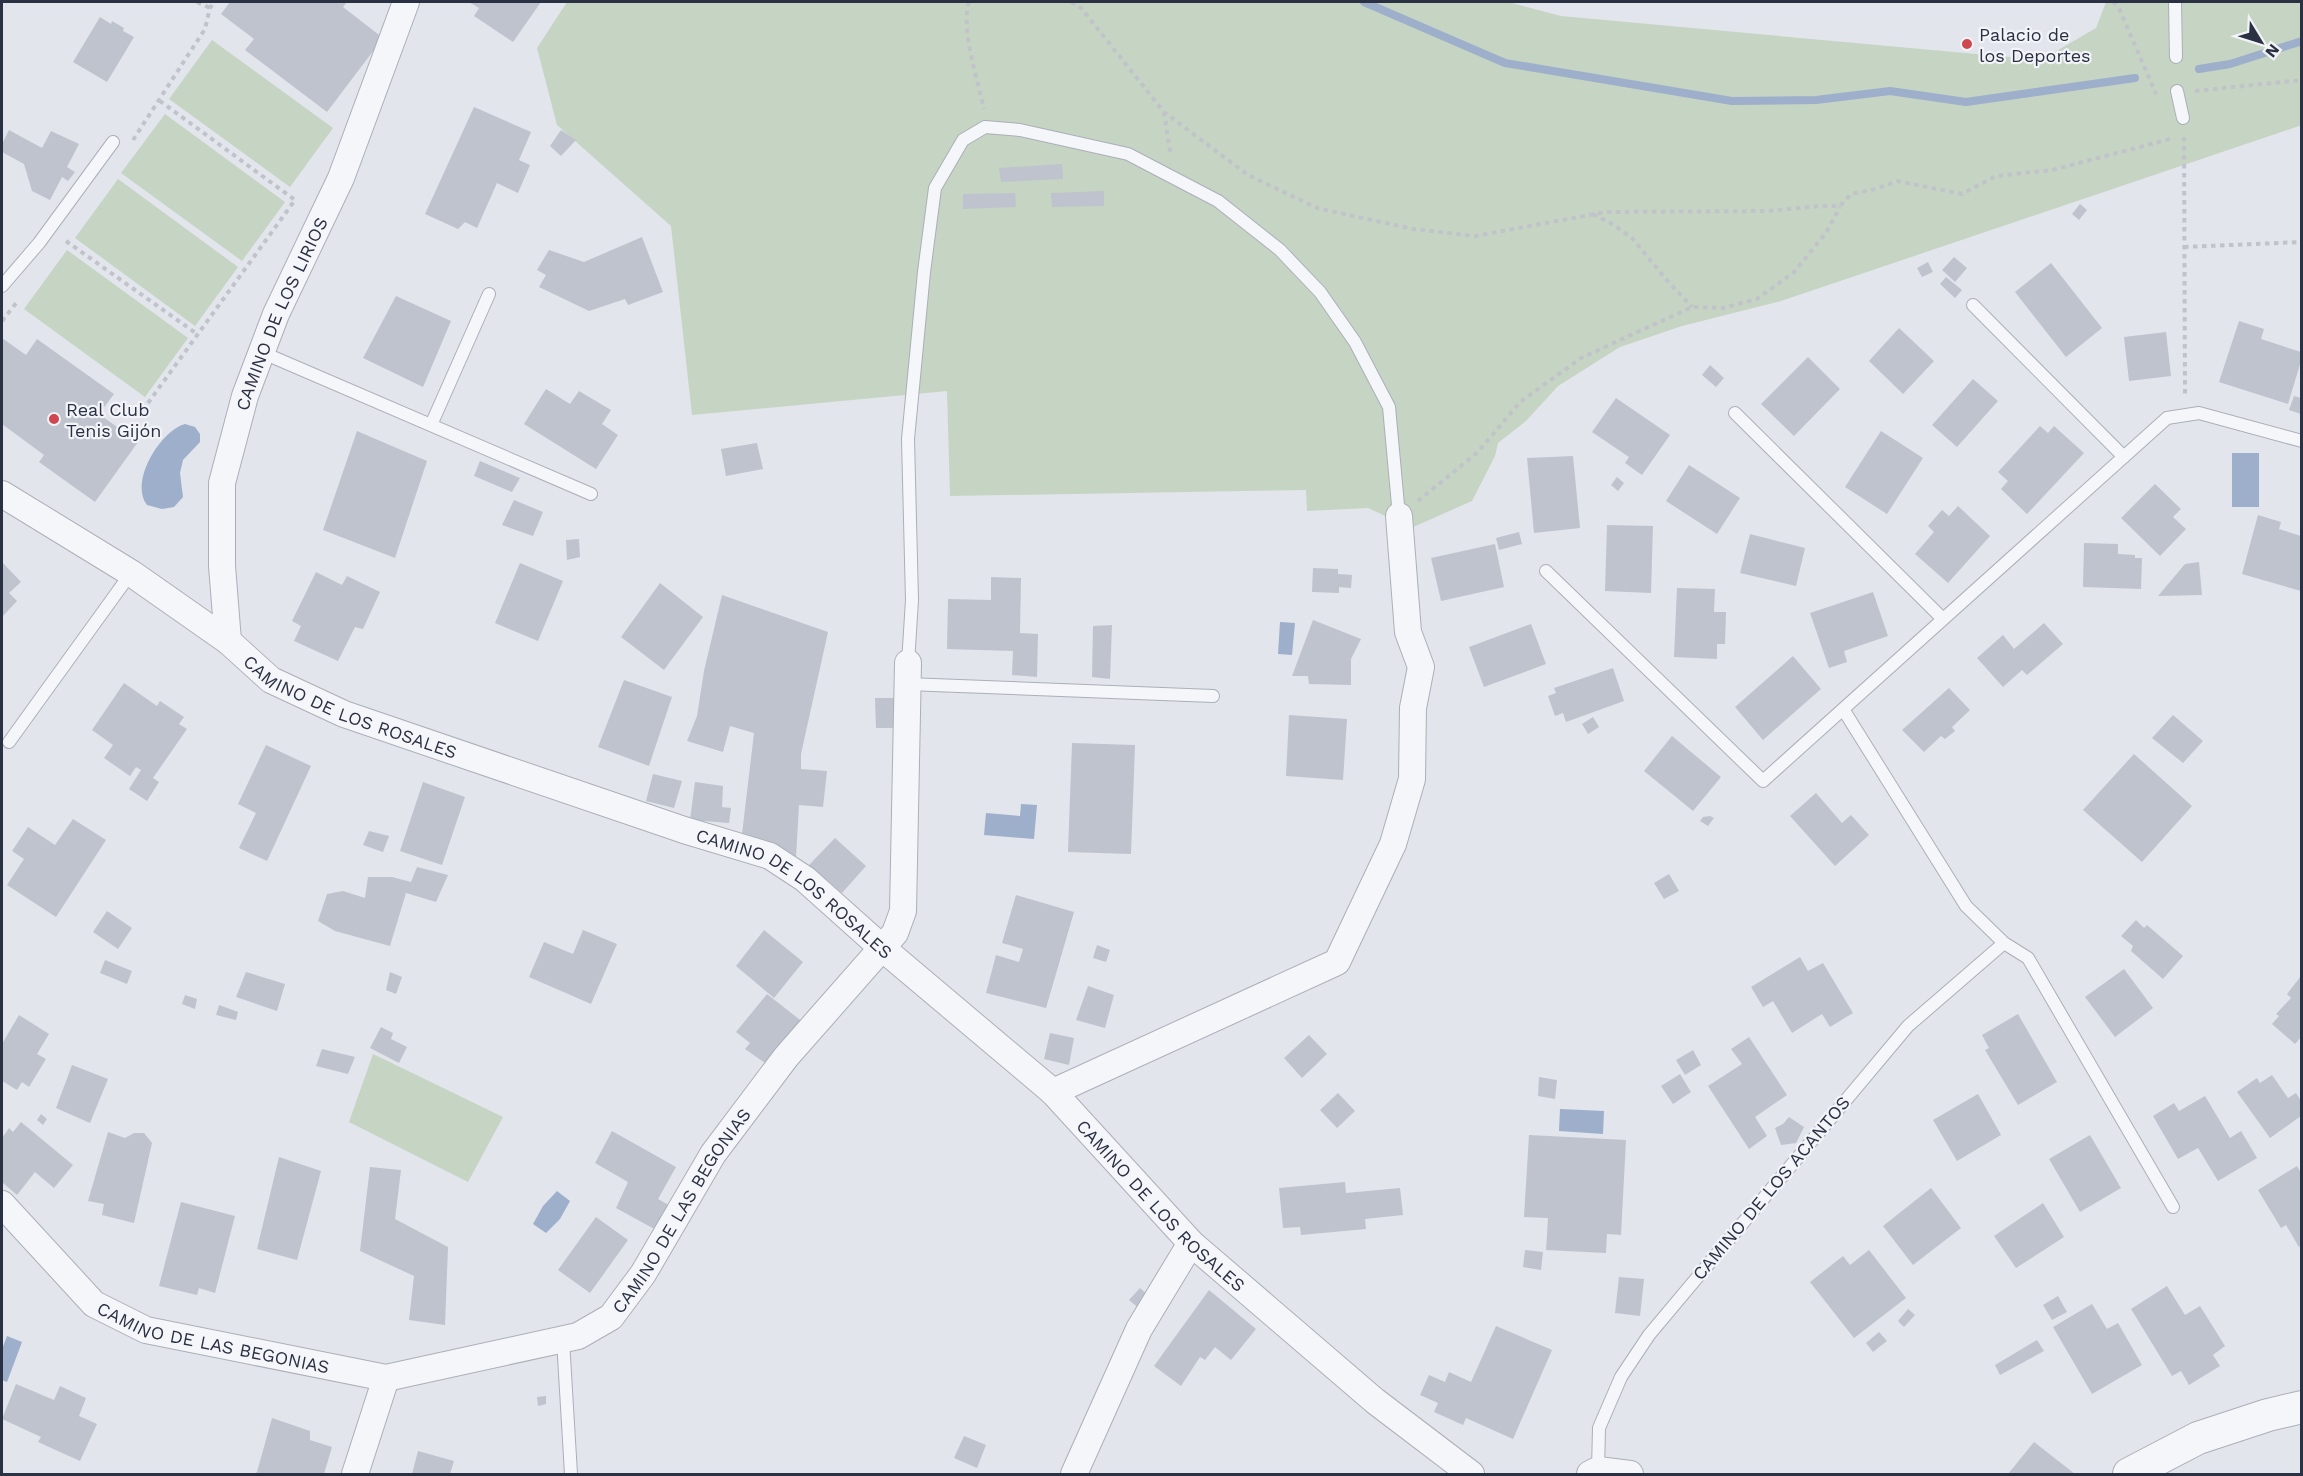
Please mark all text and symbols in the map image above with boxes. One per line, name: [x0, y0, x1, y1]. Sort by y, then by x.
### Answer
north arrow: [2231, 12, 2291, 72]
place label: Palacio de los Deportes: [1979, 24, 2091, 66]
marker: Palacio de los Deportes: [1960, 37, 1974, 51]
text: N: [2261, 40, 2284, 61]
street label: CAMINO DE LOS LIRIOS: [231, 214, 331, 413]
place label: Real Club Tenis Gijón: [66, 399, 161, 441]
marker: Real Club Tenis Gijón: [47, 412, 61, 426]
street label: CAMINO DE LOS ROSALES: [240, 650, 460, 762]
street label: CAMINO DE LOS ROSALES: [694, 824, 897, 963]
street label: CAMINO DE LOS ACANTOS: [1688, 1092, 1854, 1284]
street label: CAMINO DE LAS BEGONIAS: [607, 1104, 754, 1317]
street label: CAMINO DE LOS ROSALES: [1073, 1115, 1250, 1296]
street label: CAMINO DE LAS BEGONIAS: [94, 1297, 331, 1377]

